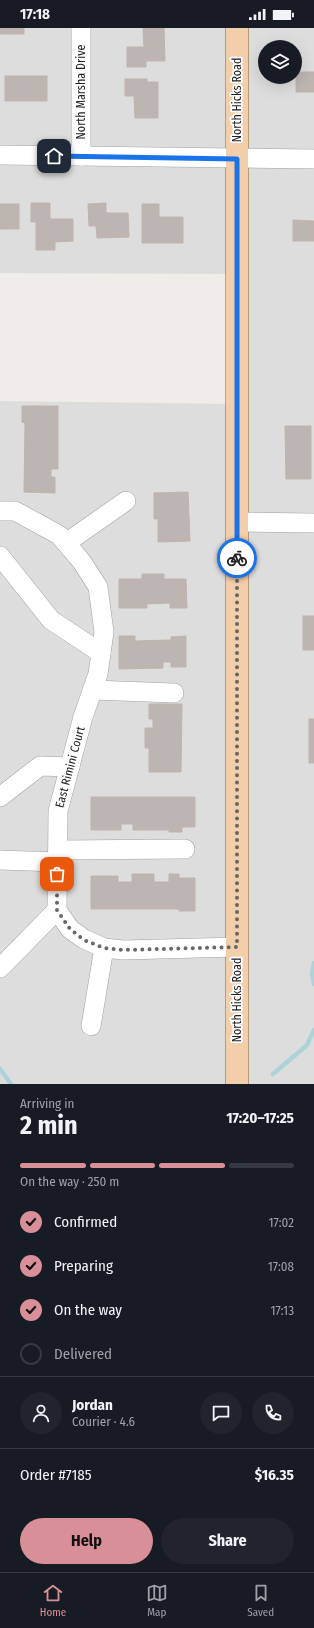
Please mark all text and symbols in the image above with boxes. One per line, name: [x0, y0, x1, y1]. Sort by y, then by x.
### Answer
text: 17:18: [20, 5, 50, 23]
map controls: [258, 40, 302, 84]
button: layers: [258, 40, 302, 84]
street label: North Marsha Drive: [74, 45, 88, 139]
street label: North Hicks Road: [230, 58, 244, 142]
pin: [37, 139, 71, 173]
icon: home: [43, 145, 65, 167]
courier: [217, 538, 257, 578]
icon: bike: [226, 547, 248, 569]
street label: East Rimini Court: [52, 725, 88, 809]
pin: [40, 857, 74, 891]
icon: bag: [46, 863, 68, 885]
street label: North Hicks Road: [230, 958, 244, 1042]
text: Arriving in: [20, 1096, 74, 1111]
text: 17:20–17:25: [226, 1109, 294, 1127]
text: 2 min: [20, 1110, 78, 1141]
text: On the way · 250 m: [20, 1174, 119, 1189]
icon: check: [20, 1211, 42, 1233]
text: Confirmed: [54, 1213, 117, 1231]
text: 17:02: [269, 1215, 294, 1230]
icon: check: [20, 1255, 42, 1277]
text: Preparing: [54, 1257, 113, 1275]
text: 17:08: [268, 1259, 294, 1274]
icon: check: [20, 1299, 42, 1321]
text: On the way: [54, 1301, 122, 1319]
text: 17:13: [271, 1303, 294, 1318]
text: Delivered: [54, 1345, 112, 1363]
button: person: [20, 1392, 62, 1434]
button: chat: [200, 1392, 242, 1434]
button: phone: [252, 1392, 294, 1434]
text: Jordan: [72, 1396, 113, 1414]
text: Courier · 4.6: [72, 1414, 135, 1429]
text: Order #7185: [20, 1466, 92, 1484]
text: $16.35: [255, 1466, 294, 1484]
button: Help: [20, 1518, 153, 1564]
button: Share: [161, 1518, 294, 1564]
tab: Home: [40, 1582, 66, 1619]
tab: Map: [146, 1582, 168, 1619]
tab: Saved: [247, 1582, 274, 1619]

